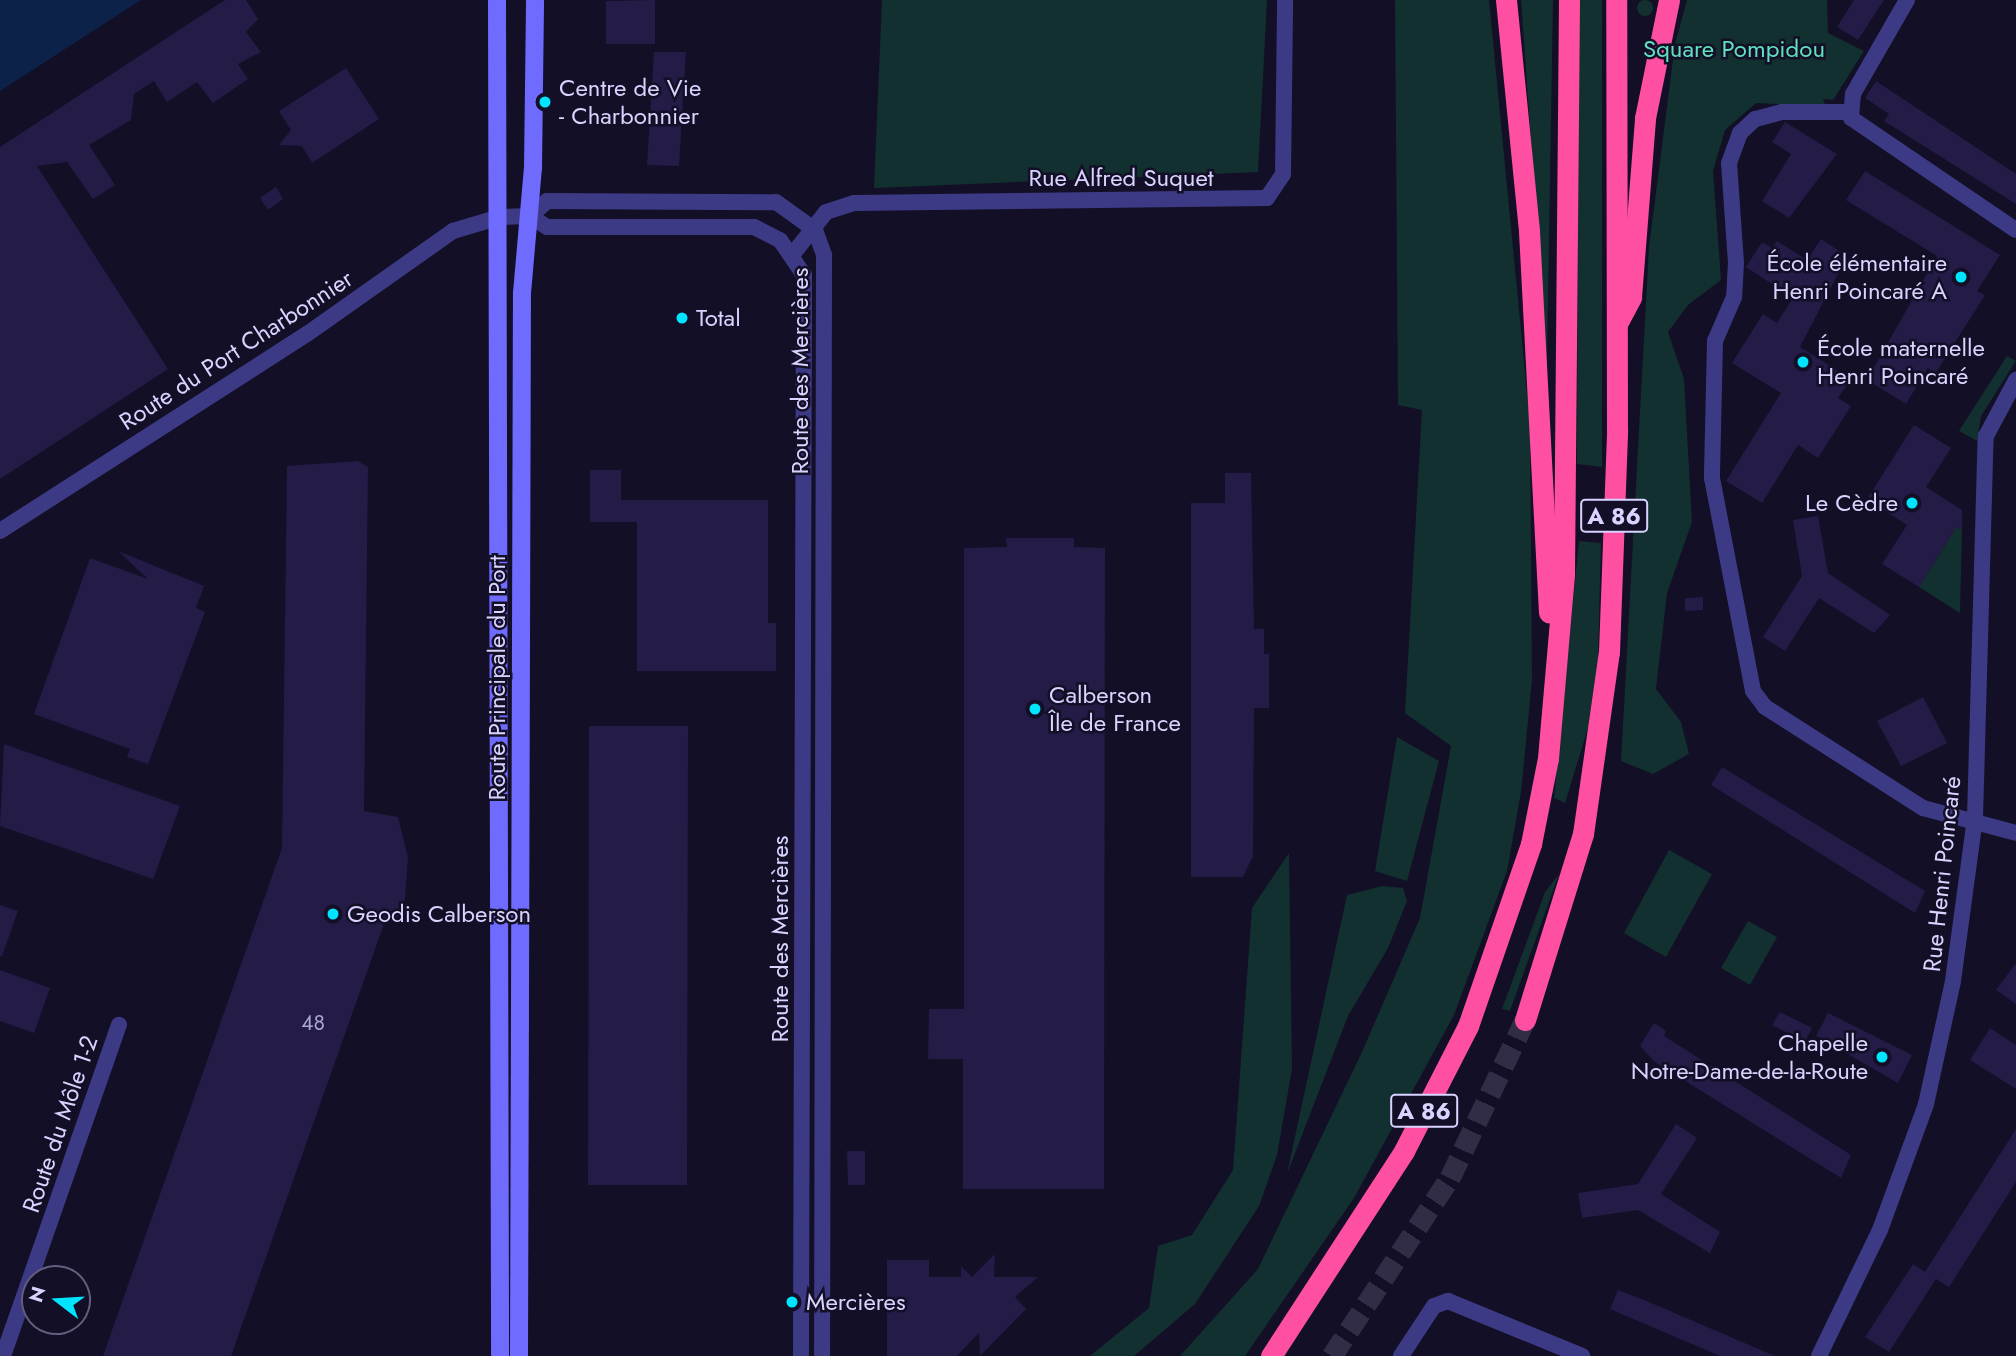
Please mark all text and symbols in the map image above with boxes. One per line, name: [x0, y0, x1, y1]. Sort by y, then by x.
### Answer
park label: Square Pompidou: [1643, 35, 1825, 63]
place label: Centre de Vie - Charbonnier: [559, 74, 701, 130]
marker: Centre de Vie - Charbonnier: [537, 94, 553, 110]
street label: Rue Alfred Suquet: [1028, 164, 1214, 192]
place label: École élémentaire Henri Poincaré A: [1766, 249, 1947, 305]
street label: Route du Port Charbonnier: [114, 264, 358, 436]
street label: Route des Mercières: [786, 267, 814, 475]
marker: École élémentaire Henri Poincaré A: [1953, 269, 1969, 285]
place label: Total: [696, 304, 741, 332]
marker: Total: [674, 310, 690, 326]
place label: École maternelle Henri Poincaré: [1817, 334, 1985, 390]
marker: École maternelle Henri Poincaré: [1795, 354, 1811, 370]
place label: Le Cèdre: [1805, 489, 1898, 517]
marker: Le Cèdre: [1904, 495, 1920, 511]
road number: A 86: [1579, 496, 1649, 536]
street label: Route Principale du Port: [483, 555, 511, 801]
place label: Calberson Île de France: [1049, 681, 1181, 737]
marker: Calberson Île de France: [1027, 701, 1043, 717]
street label: Rue Henri Poincaré: [1917, 775, 1967, 973]
street label: Route des Mercières: [766, 835, 794, 1043]
place label: Geodis Calberson: [347, 900, 531, 928]
marker: Geodis Calberson: [325, 906, 341, 922]
house number: 48: [301, 1010, 325, 1036]
place label: Chapelle Notre-Dame-de-la-Route: [1631, 1029, 1868, 1085]
street label: Route du Môle 1-2: [16, 1032, 104, 1216]
marker: Chapelle Notre-Dame-de-la-Route: [1874, 1049, 1890, 1065]
road number: A 86: [1389, 1092, 1459, 1130]
north arrow: [21, 1265, 91, 1335]
text: N: [22, 1283, 52, 1305]
place label: Mercières: [806, 1288, 906, 1316]
marker: Mercières: [784, 1294, 800, 1310]

